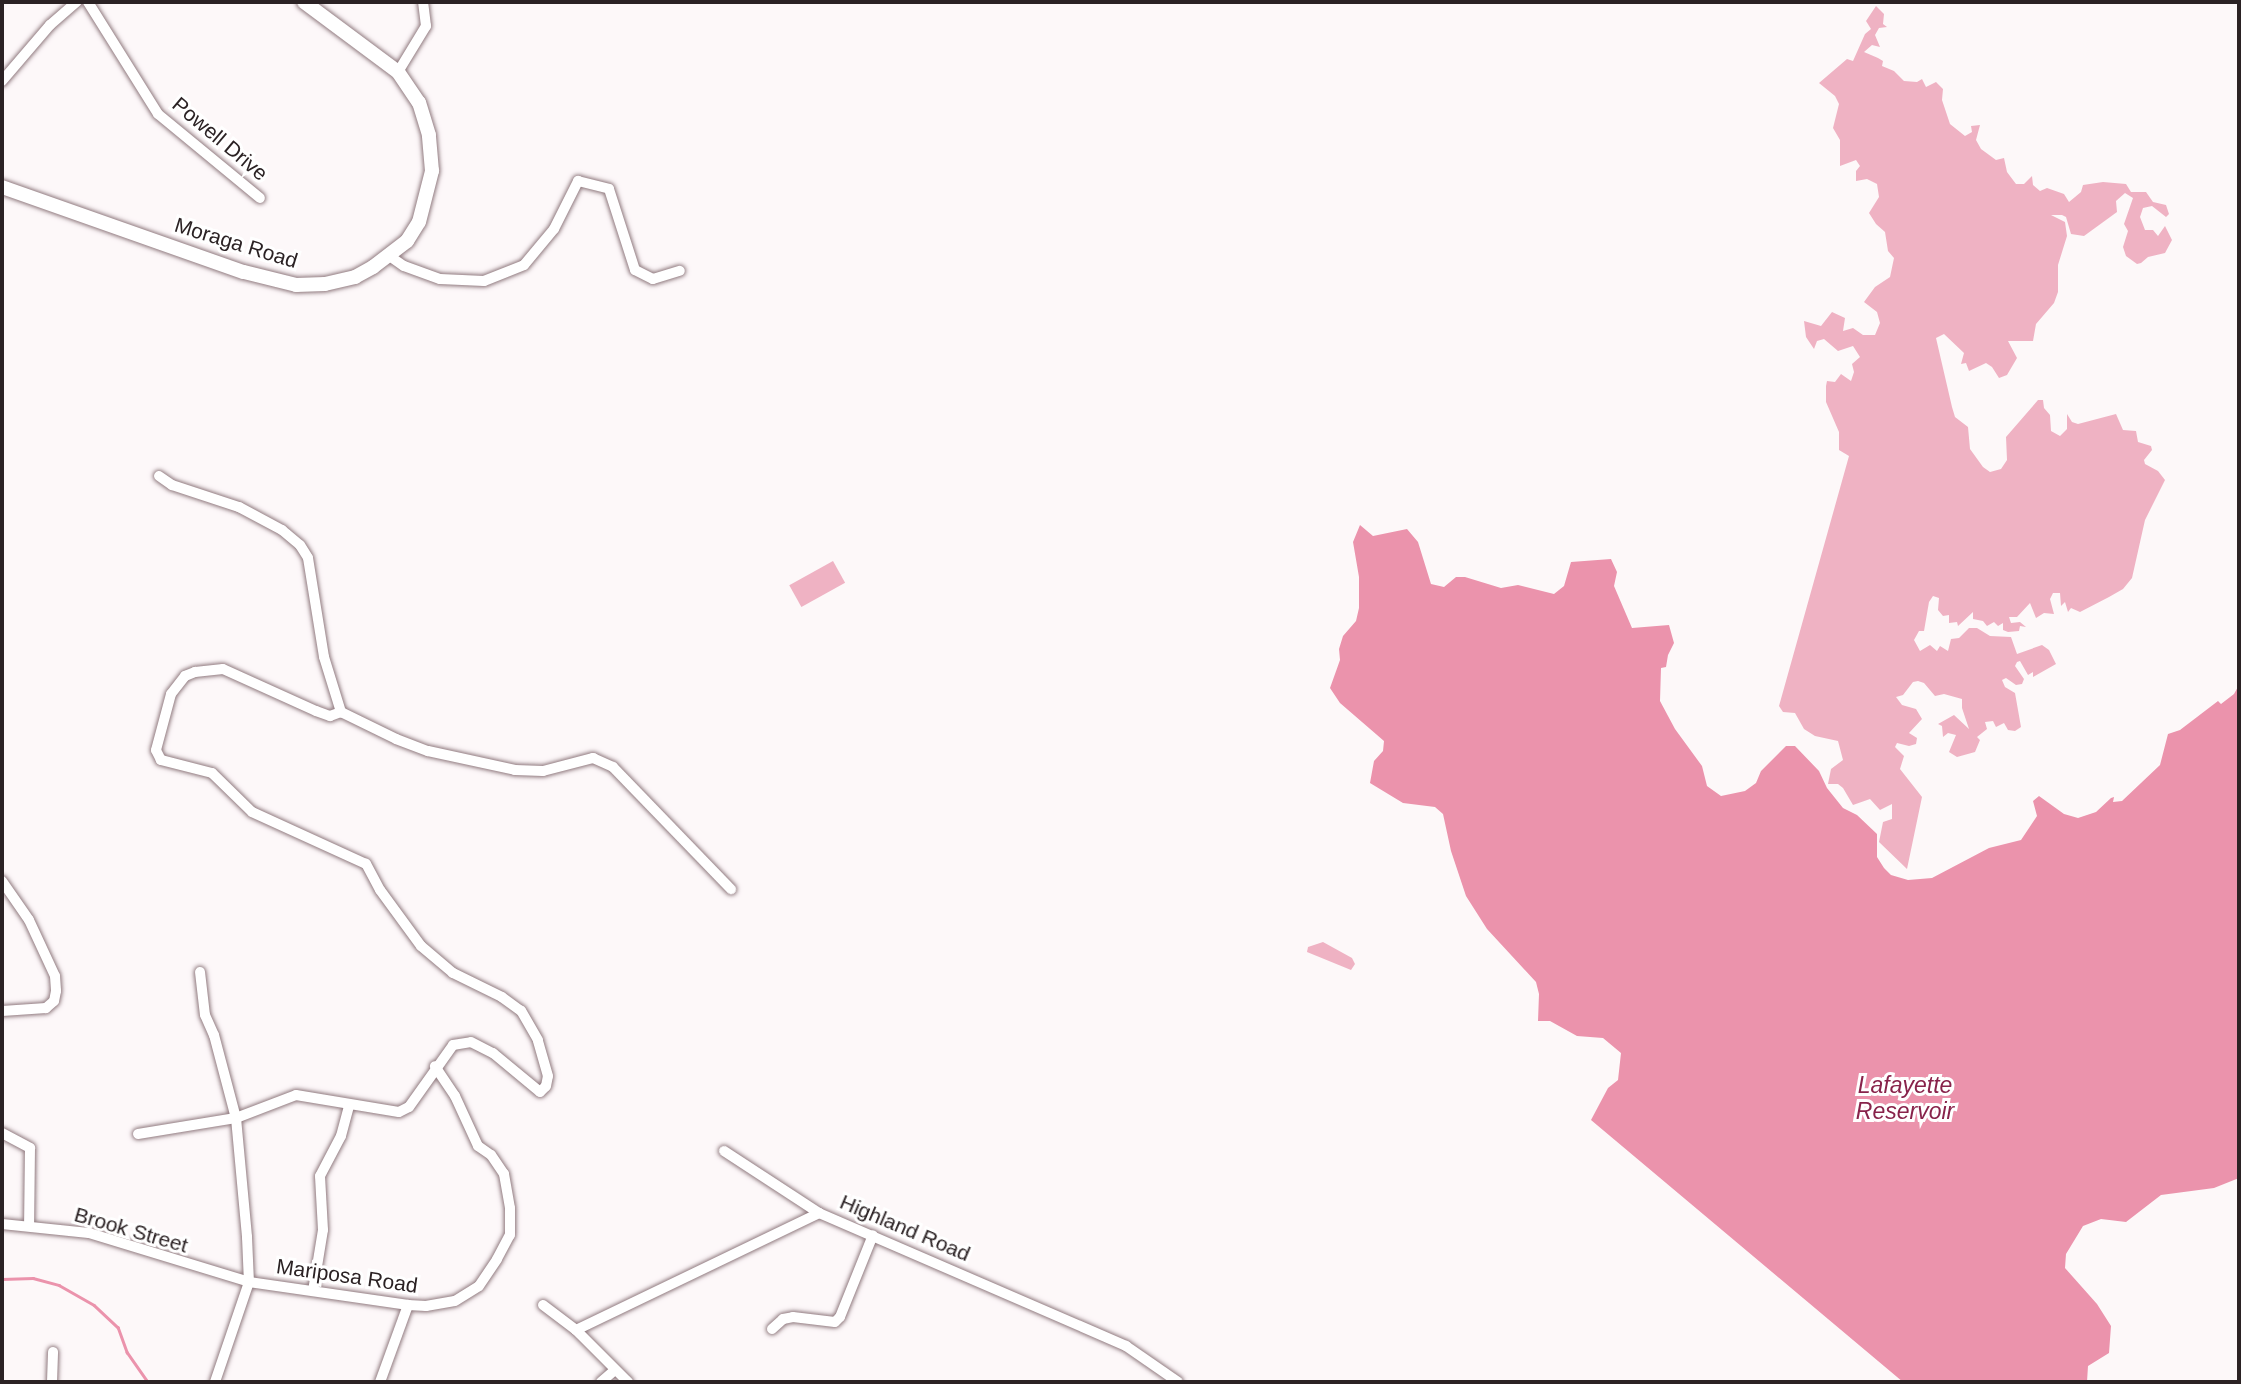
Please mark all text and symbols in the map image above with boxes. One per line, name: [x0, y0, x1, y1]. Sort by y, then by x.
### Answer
street label: Powell Drive: [167, 92, 273, 186]
street label: Moraga Road: [171, 212, 301, 274]
water label: Lafayette Reservoir: [1856, 1071, 1954, 1125]
street label: Highland Road: [836, 1189, 974, 1267]
street label: Brook Street: [71, 1202, 191, 1258]
street label: Mariposa Road: [275, 1254, 419, 1298]

